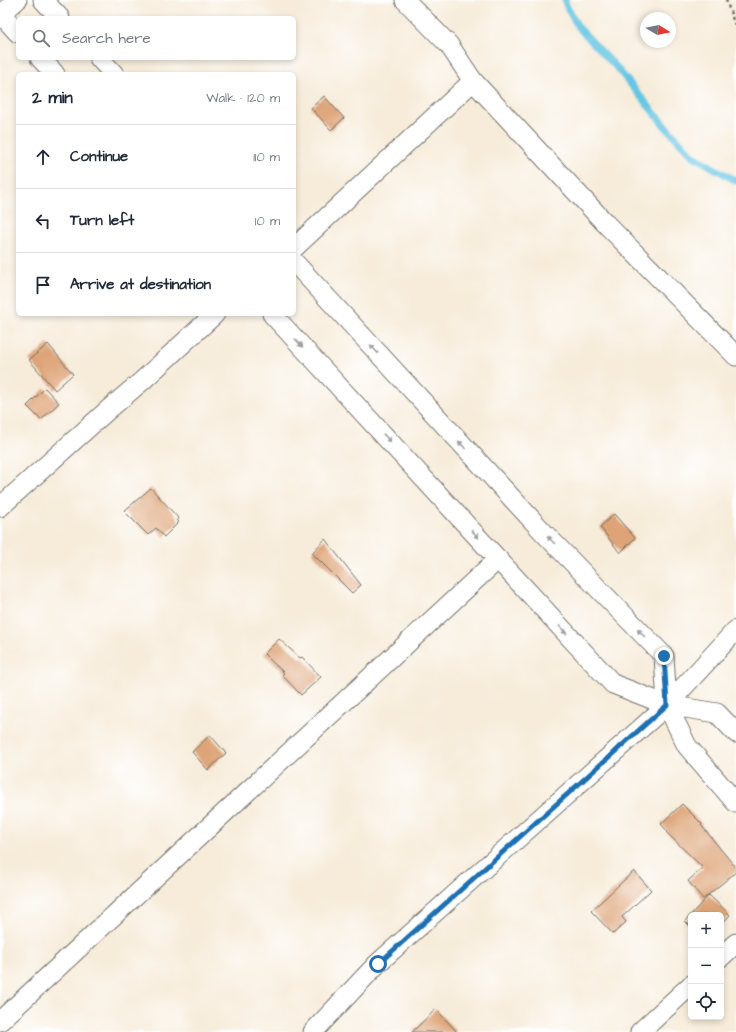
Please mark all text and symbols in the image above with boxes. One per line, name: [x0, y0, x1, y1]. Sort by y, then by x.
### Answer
north arrow: [640, 12, 676, 48]
search box: [16, 16, 296, 60]
icon: search: [30, 27, 52, 49]
text: Search here: [62, 28, 151, 49]
text: 2 min: [32, 86, 73, 110]
text: Walk · 120 m: [206, 89, 280, 107]
icon: ahead: [32, 146, 54, 168]
text: Continue: [70, 146, 128, 167]
text: 110 m: [253, 148, 280, 166]
icon: left: [32, 210, 54, 232]
text: Turn left: [70, 210, 134, 231]
text: 10 m: [255, 212, 280, 230]
icon: arrive: [32, 274, 54, 296]
text: Arrive at destination: [70, 274, 211, 295]
one-way arrow: [294, 338, 303, 348]
one-way arrow: [370, 344, 379, 354]
one-way arrow: [382, 433, 392, 443]
one-way arrow: [458, 439, 467, 450]
one-way arrow: [470, 529, 479, 538]
one-way arrow: [546, 535, 556, 545]
one-way arrow: [558, 625, 567, 634]
one-way arrow: [636, 628, 646, 638]
route end: [655, 647, 673, 665]
map controls: [688, 912, 724, 1020]
button: +: [688, 912, 724, 948]
button: −: [688, 948, 724, 984]
route start: [369, 955, 387, 973]
button: locate: [688, 984, 724, 1020]

